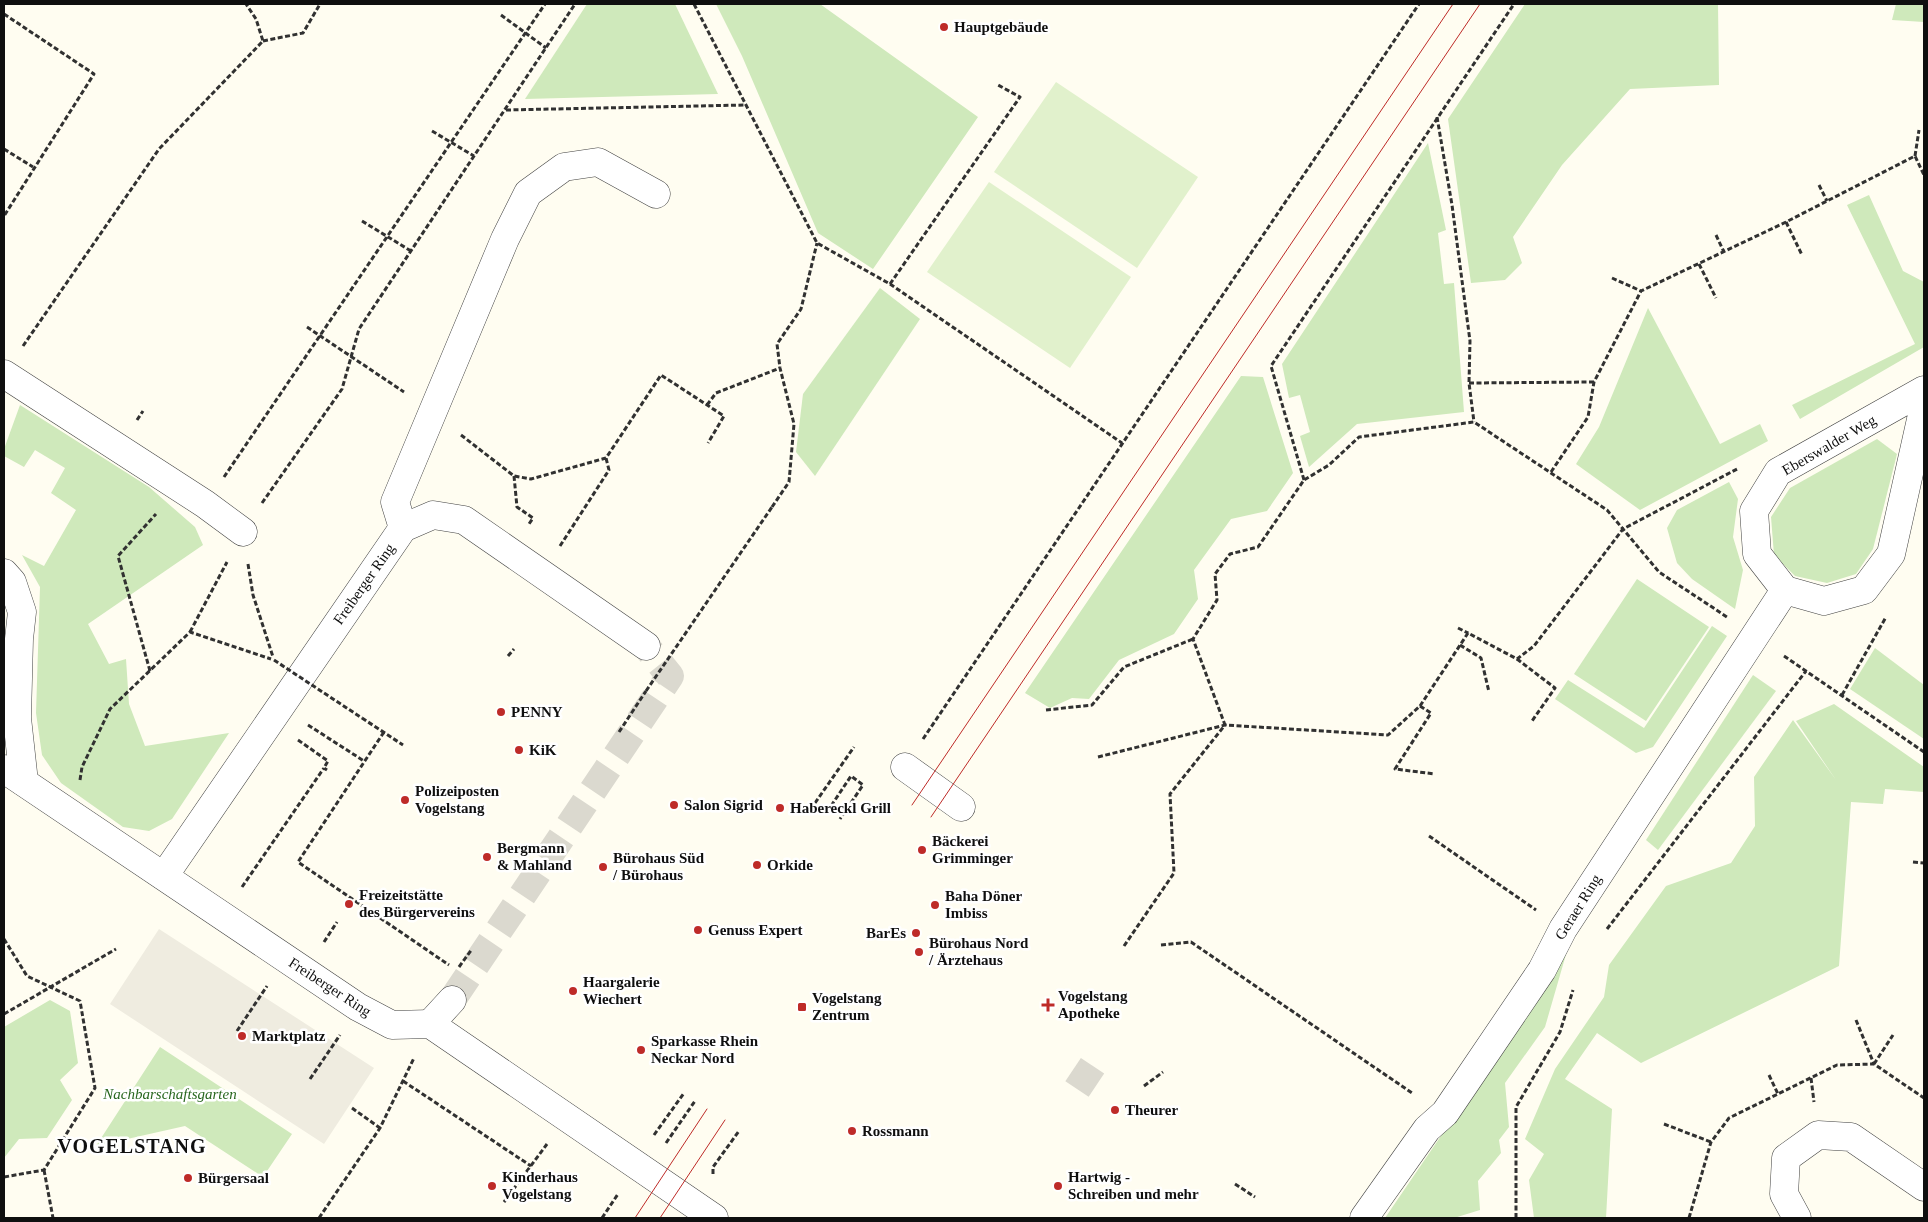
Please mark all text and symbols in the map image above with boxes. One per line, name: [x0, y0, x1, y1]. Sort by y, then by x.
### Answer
place label: Hauptgebäude: [954, 19, 1049, 35]
marker: Hauptgebäude: [938, 21, 950, 33]
street label: Eberswalder Weg: [1779, 411, 1879, 478]
street label: Freiberger Ring: [330, 540, 398, 628]
place label: PENNY: [511, 704, 563, 720]
marker: PENNY: [495, 706, 507, 718]
place label: KiK: [529, 742, 557, 758]
marker: KiK: [513, 744, 525, 756]
place label: Polizeiposten Vogelstang: [415, 783, 500, 816]
marker: Polizeiposten Vogelstang: [399, 794, 411, 806]
place label: Salon Sigrid: [684, 797, 763, 813]
marker: Salon Sigrid: [668, 799, 680, 811]
place label: Habereckl Grill: [790, 800, 891, 816]
marker: Habereckl Grill: [774, 802, 786, 814]
place label: Bäckerei Grimminger: [932, 833, 1013, 866]
place label: Bergmann & Mahland: [497, 840, 572, 873]
marker: Bäckerei Grimminger: [916, 844, 928, 856]
place label: Bürohaus Süd / Bürohaus: [612, 850, 705, 883]
marker: Bergmann & Mahland: [481, 851, 493, 863]
place label: Orkide: [767, 857, 813, 873]
marker: Orkide: [751, 859, 763, 871]
marker: Bürohaus Süd / Bürohaus: [597, 861, 609, 873]
street label: Geraer Ring: [1552, 871, 1605, 942]
place label: Freizeitstätte des Bürgervereins: [359, 887, 475, 920]
place label: Baha Döner Imbiss: [945, 888, 1022, 921]
marker: Freizeitstätte des Bürgervereins: [343, 898, 355, 910]
marker: Baha Döner Imbiss: [929, 899, 941, 911]
place label: Genuss Expert: [708, 922, 803, 938]
marker: Genuss Expert: [692, 924, 704, 936]
place label: BarEs: [866, 925, 906, 941]
marker: BarEs: [910, 927, 922, 939]
place label: Bürohaus Nord / Ärztehaus: [928, 935, 1029, 968]
marker: Bürohaus Nord / Ärztehaus: [913, 946, 925, 958]
street label: Freiberger Ring: [286, 954, 375, 1020]
place label: Haargalerie Wiechert: [583, 974, 660, 1007]
marker: Haargalerie Wiechert: [567, 985, 579, 997]
place label: Vogelstang Apotheke: [1058, 988, 1128, 1021]
place label: Vogelstang Zentrum: [812, 990, 882, 1023]
marker: Vogelstang Apotheke: [1042, 999, 1054, 1011]
marker: Vogelstang Zentrum: [796, 1001, 808, 1013]
place label: Marktplatz: [252, 1028, 326, 1044]
marker: Marktplatz: [236, 1030, 248, 1042]
place label: Sparkasse Rhein Neckar Nord: [651, 1033, 759, 1066]
marker: Sparkasse Rhein Neckar Nord: [635, 1044, 647, 1056]
park label: Nachbarschaftsgarten: [102, 1086, 237, 1102]
place label: Theurer: [1125, 1102, 1178, 1118]
marker: Theurer: [1109, 1104, 1121, 1116]
place label: Rossmann: [862, 1123, 929, 1139]
marker: Rossmann: [846, 1125, 858, 1137]
district label: VOGELSTANG: [57, 1135, 207, 1157]
place label: Kinderhaus Vogelstang: [502, 1169, 578, 1202]
place label: Hartwig - Schreiben und mehr: [1068, 1169, 1199, 1202]
place label: Bürgersaal: [198, 1170, 269, 1186]
marker: Bürgersaal: [182, 1172, 194, 1184]
marker: Kinderhaus Vogelstang: [486, 1180, 498, 1192]
marker: Hartwig - Schreiben und mehr: [1052, 1180, 1064, 1192]

